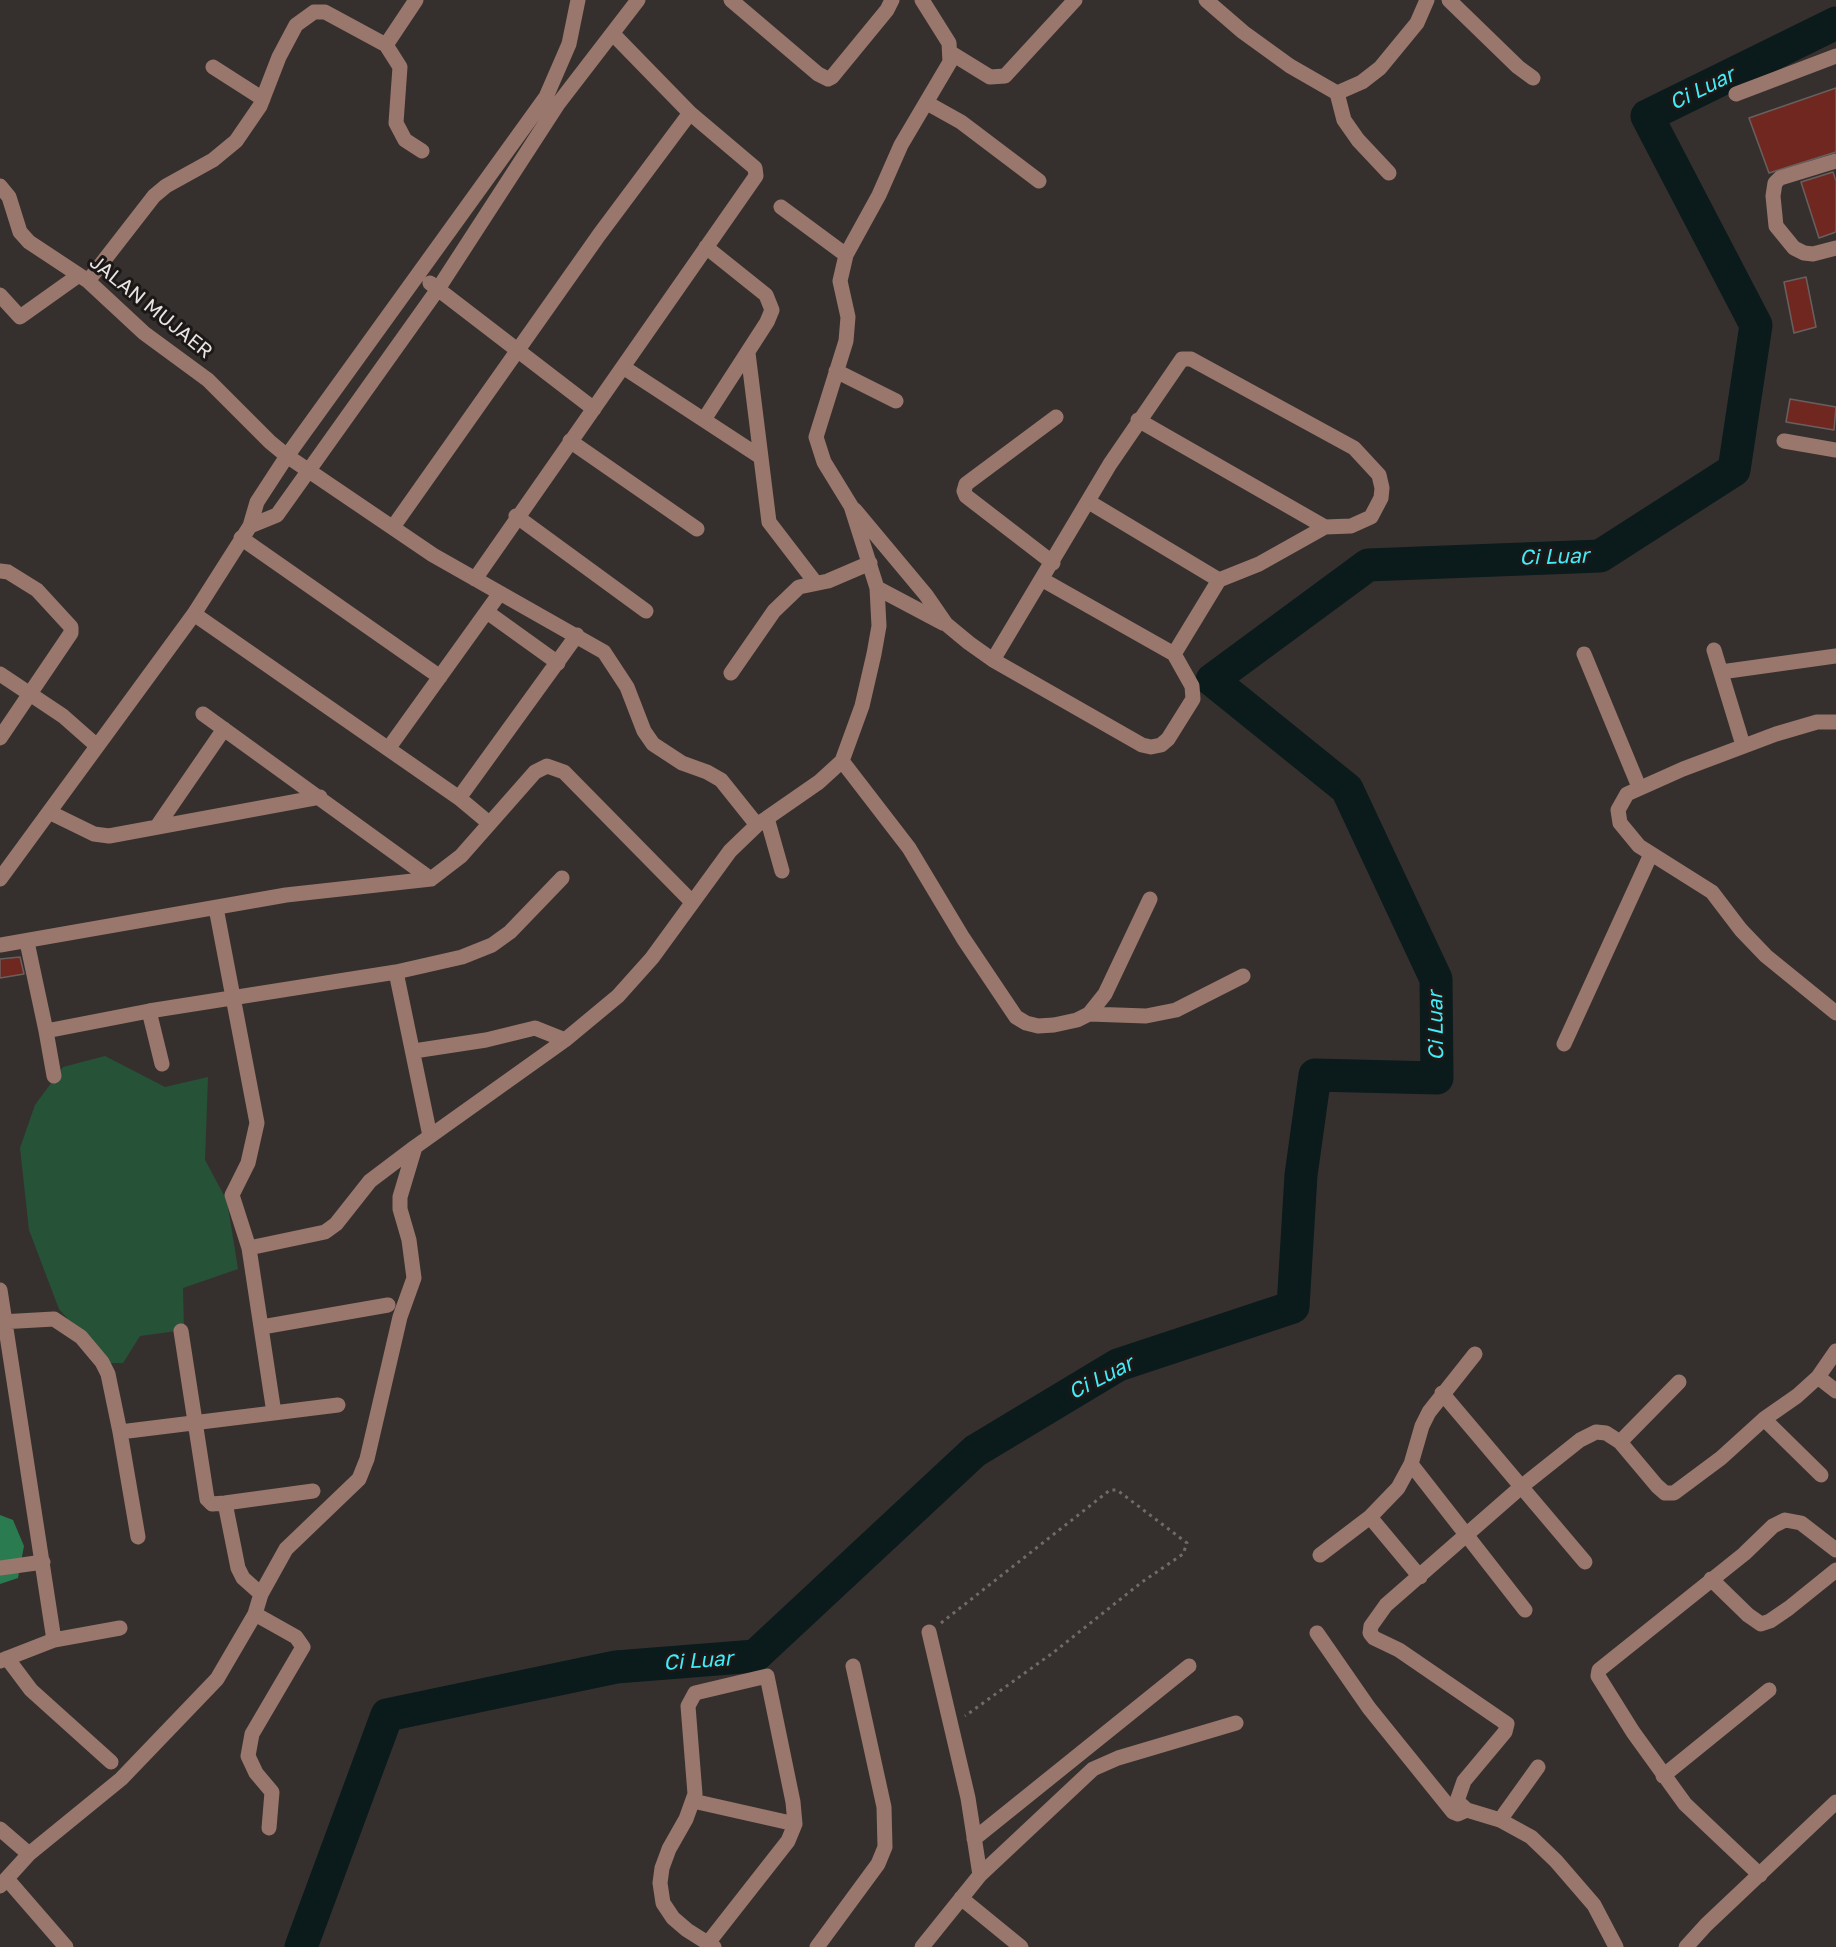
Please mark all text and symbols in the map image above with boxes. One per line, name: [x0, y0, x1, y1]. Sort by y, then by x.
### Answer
water label: Ci Luar: [1665, 62, 1739, 116]
street label: JALAN MUJAER: [85, 250, 217, 364]
water label: Ci Luar: [1519, 543, 1589, 571]
water label: Ci Luar: [1423, 991, 1449, 1061]
water label: Ci Luar: [1064, 1351, 1138, 1405]
water label: Ci Luar: [662, 1646, 734, 1676]

